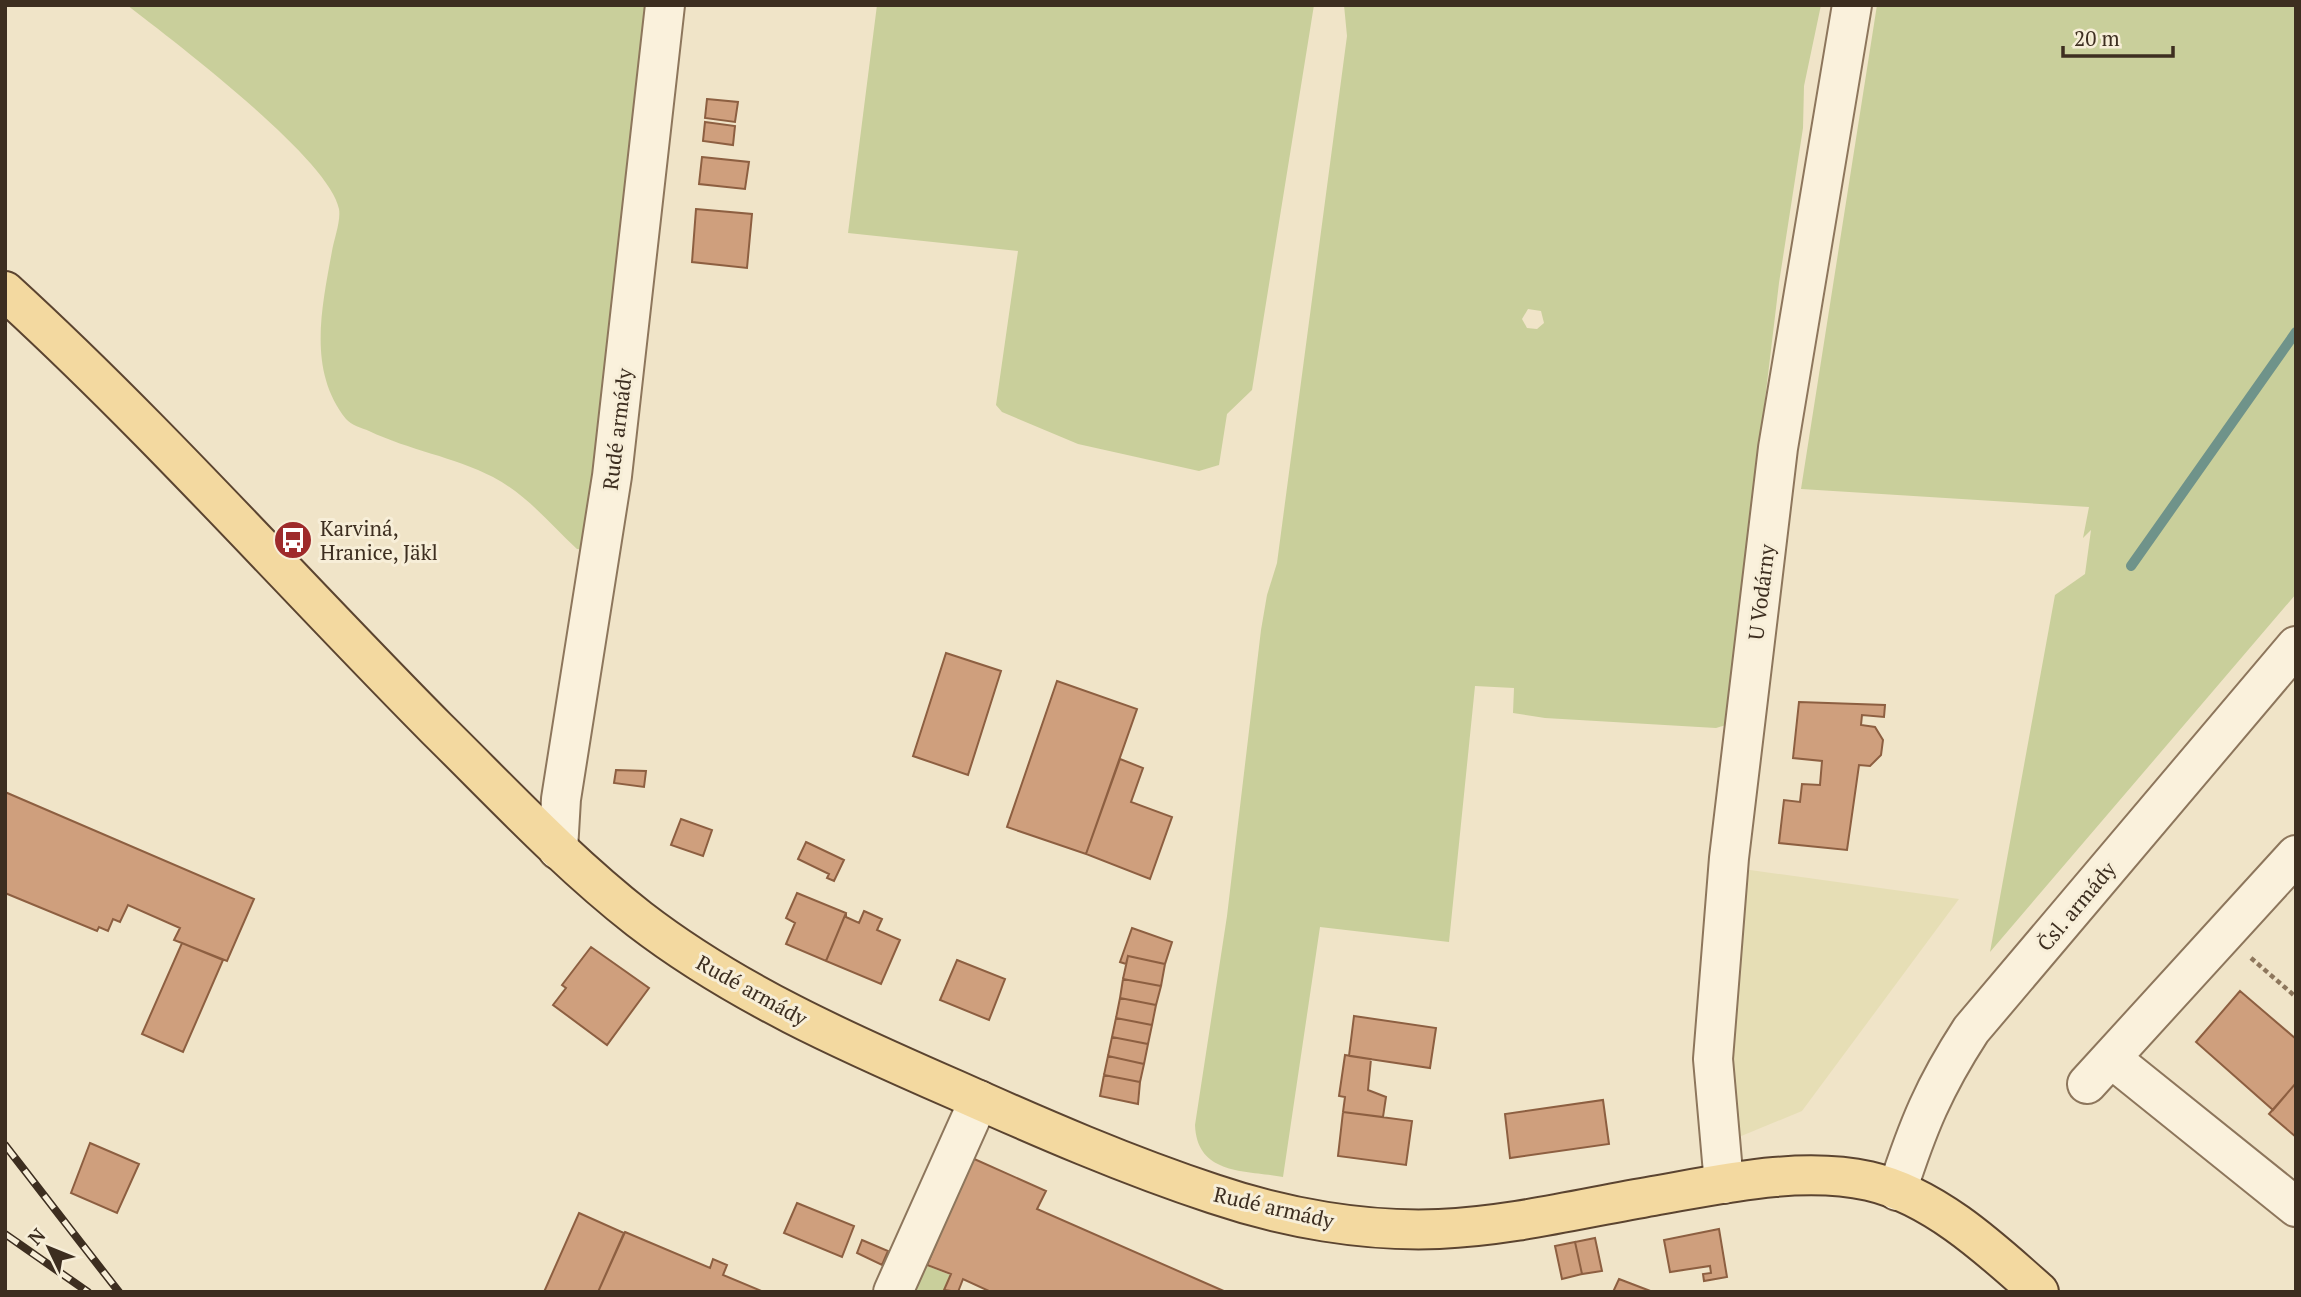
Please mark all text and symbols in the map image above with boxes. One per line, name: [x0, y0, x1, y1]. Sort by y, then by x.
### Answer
scale bar: [2063, 14, 2173, 58]
text: 20 m: [2074, 24, 2120, 52]
street label: Rudé armády: [596, 366, 638, 491]
place label: Karviná, Hranice, Jäkl: [320, 514, 438, 566]
bus stop icon: Karviná, Hranice, Jäkl: [272, 519, 314, 561]
street label: U Vodárny: [1741, 542, 1781, 641]
street label: Čsl. armády: [2030, 855, 2122, 957]
street label: Rudé armády: [692, 948, 813, 1032]
street label: Rudé armády: [1211, 1180, 1337, 1234]
north arrow: [14, 1213, 84, 1283]
text: N: [22, 1222, 51, 1250]

